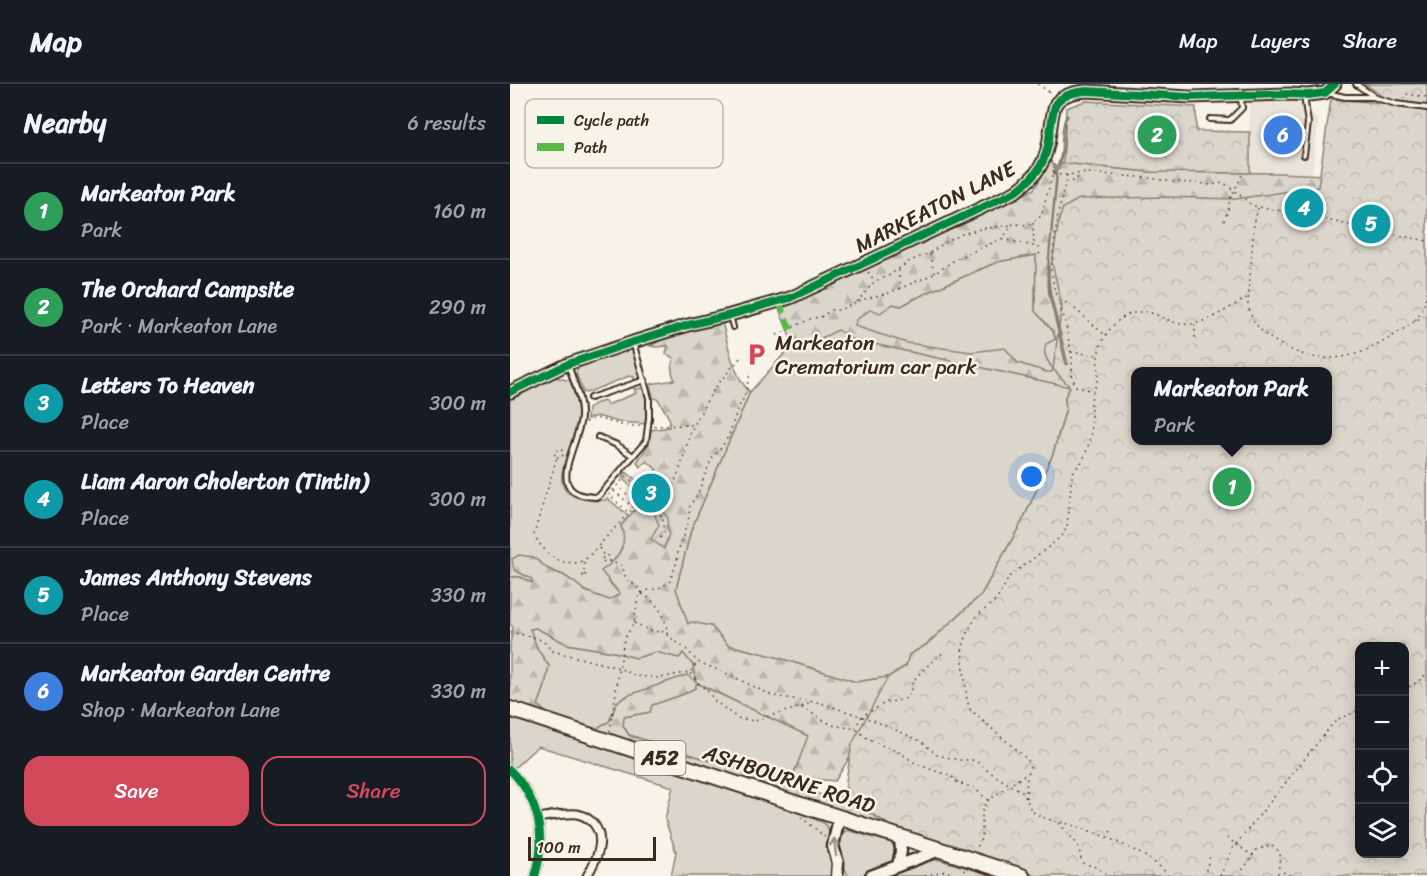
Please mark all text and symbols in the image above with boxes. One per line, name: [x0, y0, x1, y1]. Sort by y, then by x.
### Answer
text: Map: [30, 17, 82, 66]
text: Map: [1179, 22, 1218, 60]
text: Layers: [1251, 22, 1310, 60]
text: Share: [1343, 22, 1397, 60]
legend: [525, 99, 723, 168]
text: Nearby: [24, 100, 106, 146]
text: 6 results: [407, 106, 486, 141]
text: Cycle path: [574, 106, 649, 135]
pin: 2: [1138, 112, 1176, 158]
pin: 6: [1264, 112, 1302, 158]
text: Path: [574, 133, 607, 162]
street label: MARKEATON LANE: [848, 149, 1024, 264]
text: Markeaton Park: [81, 174, 236, 213]
pin: 4: [1284, 186, 1324, 230]
text: 1: [39, 194, 48, 229]
text: 160 m: [433, 194, 486, 229]
pin: 5: [1352, 202, 1390, 246]
text: Park: [81, 213, 122, 248]
text: The Orchard Campsite: [81, 270, 294, 309]
text: 2: [38, 290, 49, 325]
text: 290 m: [429, 290, 486, 325]
text: Park · Markeaton Lane: [81, 309, 277, 344]
place label: Markeaton Crematorium car park: [775, 324, 978, 386]
parking icon: Markeaton Crematorium car park: [744, 342, 770, 368]
text: Letters To Heaven: [81, 366, 254, 405]
popup: [1131, 367, 1332, 445]
text: Markeaton Park: [1154, 369, 1309, 408]
text: 3: [38, 386, 49, 421]
text: 300 m: [429, 386, 486, 421]
text: Place: [81, 405, 129, 440]
text: Park: [1154, 408, 1195, 443]
text: Liam Aaron Cholerton (Tintin): [81, 462, 368, 501]
your location: [1017, 462, 1046, 491]
pin: 1: [1212, 464, 1252, 510]
pin: 3: [632, 470, 670, 516]
text: 4: [37, 482, 50, 517]
text: 300 m: [429, 482, 486, 517]
text: Place: [81, 501, 129, 536]
text: James Anthony Stevens: [81, 558, 312, 597]
text: 5: [37, 578, 50, 613]
text: 330 m: [431, 578, 486, 613]
text: Place: [81, 597, 129, 632]
map controls: [1355, 642, 1409, 858]
button: +: [1355, 642, 1409, 696]
text: Markeaton Garden Centre: [81, 654, 330, 693]
text: 6: [38, 674, 49, 709]
text: 330 m: [431, 674, 486, 709]
text: Shop · Markeaton Lane: [81, 693, 280, 728]
button: −: [1355, 696, 1409, 750]
street label: ASHBOURNE ROAD: [697, 733, 880, 825]
road number: A52: [634, 741, 686, 775]
button: locate: [1355, 750, 1409, 804]
button: Save: [24, 756, 249, 826]
button: Share: [261, 756, 486, 826]
button: layers: [1355, 804, 1409, 858]
text: 100 m: [537, 833, 581, 862]
scale bar: [528, 834, 656, 862]
one-way arrow: [829, 838, 840, 857]

